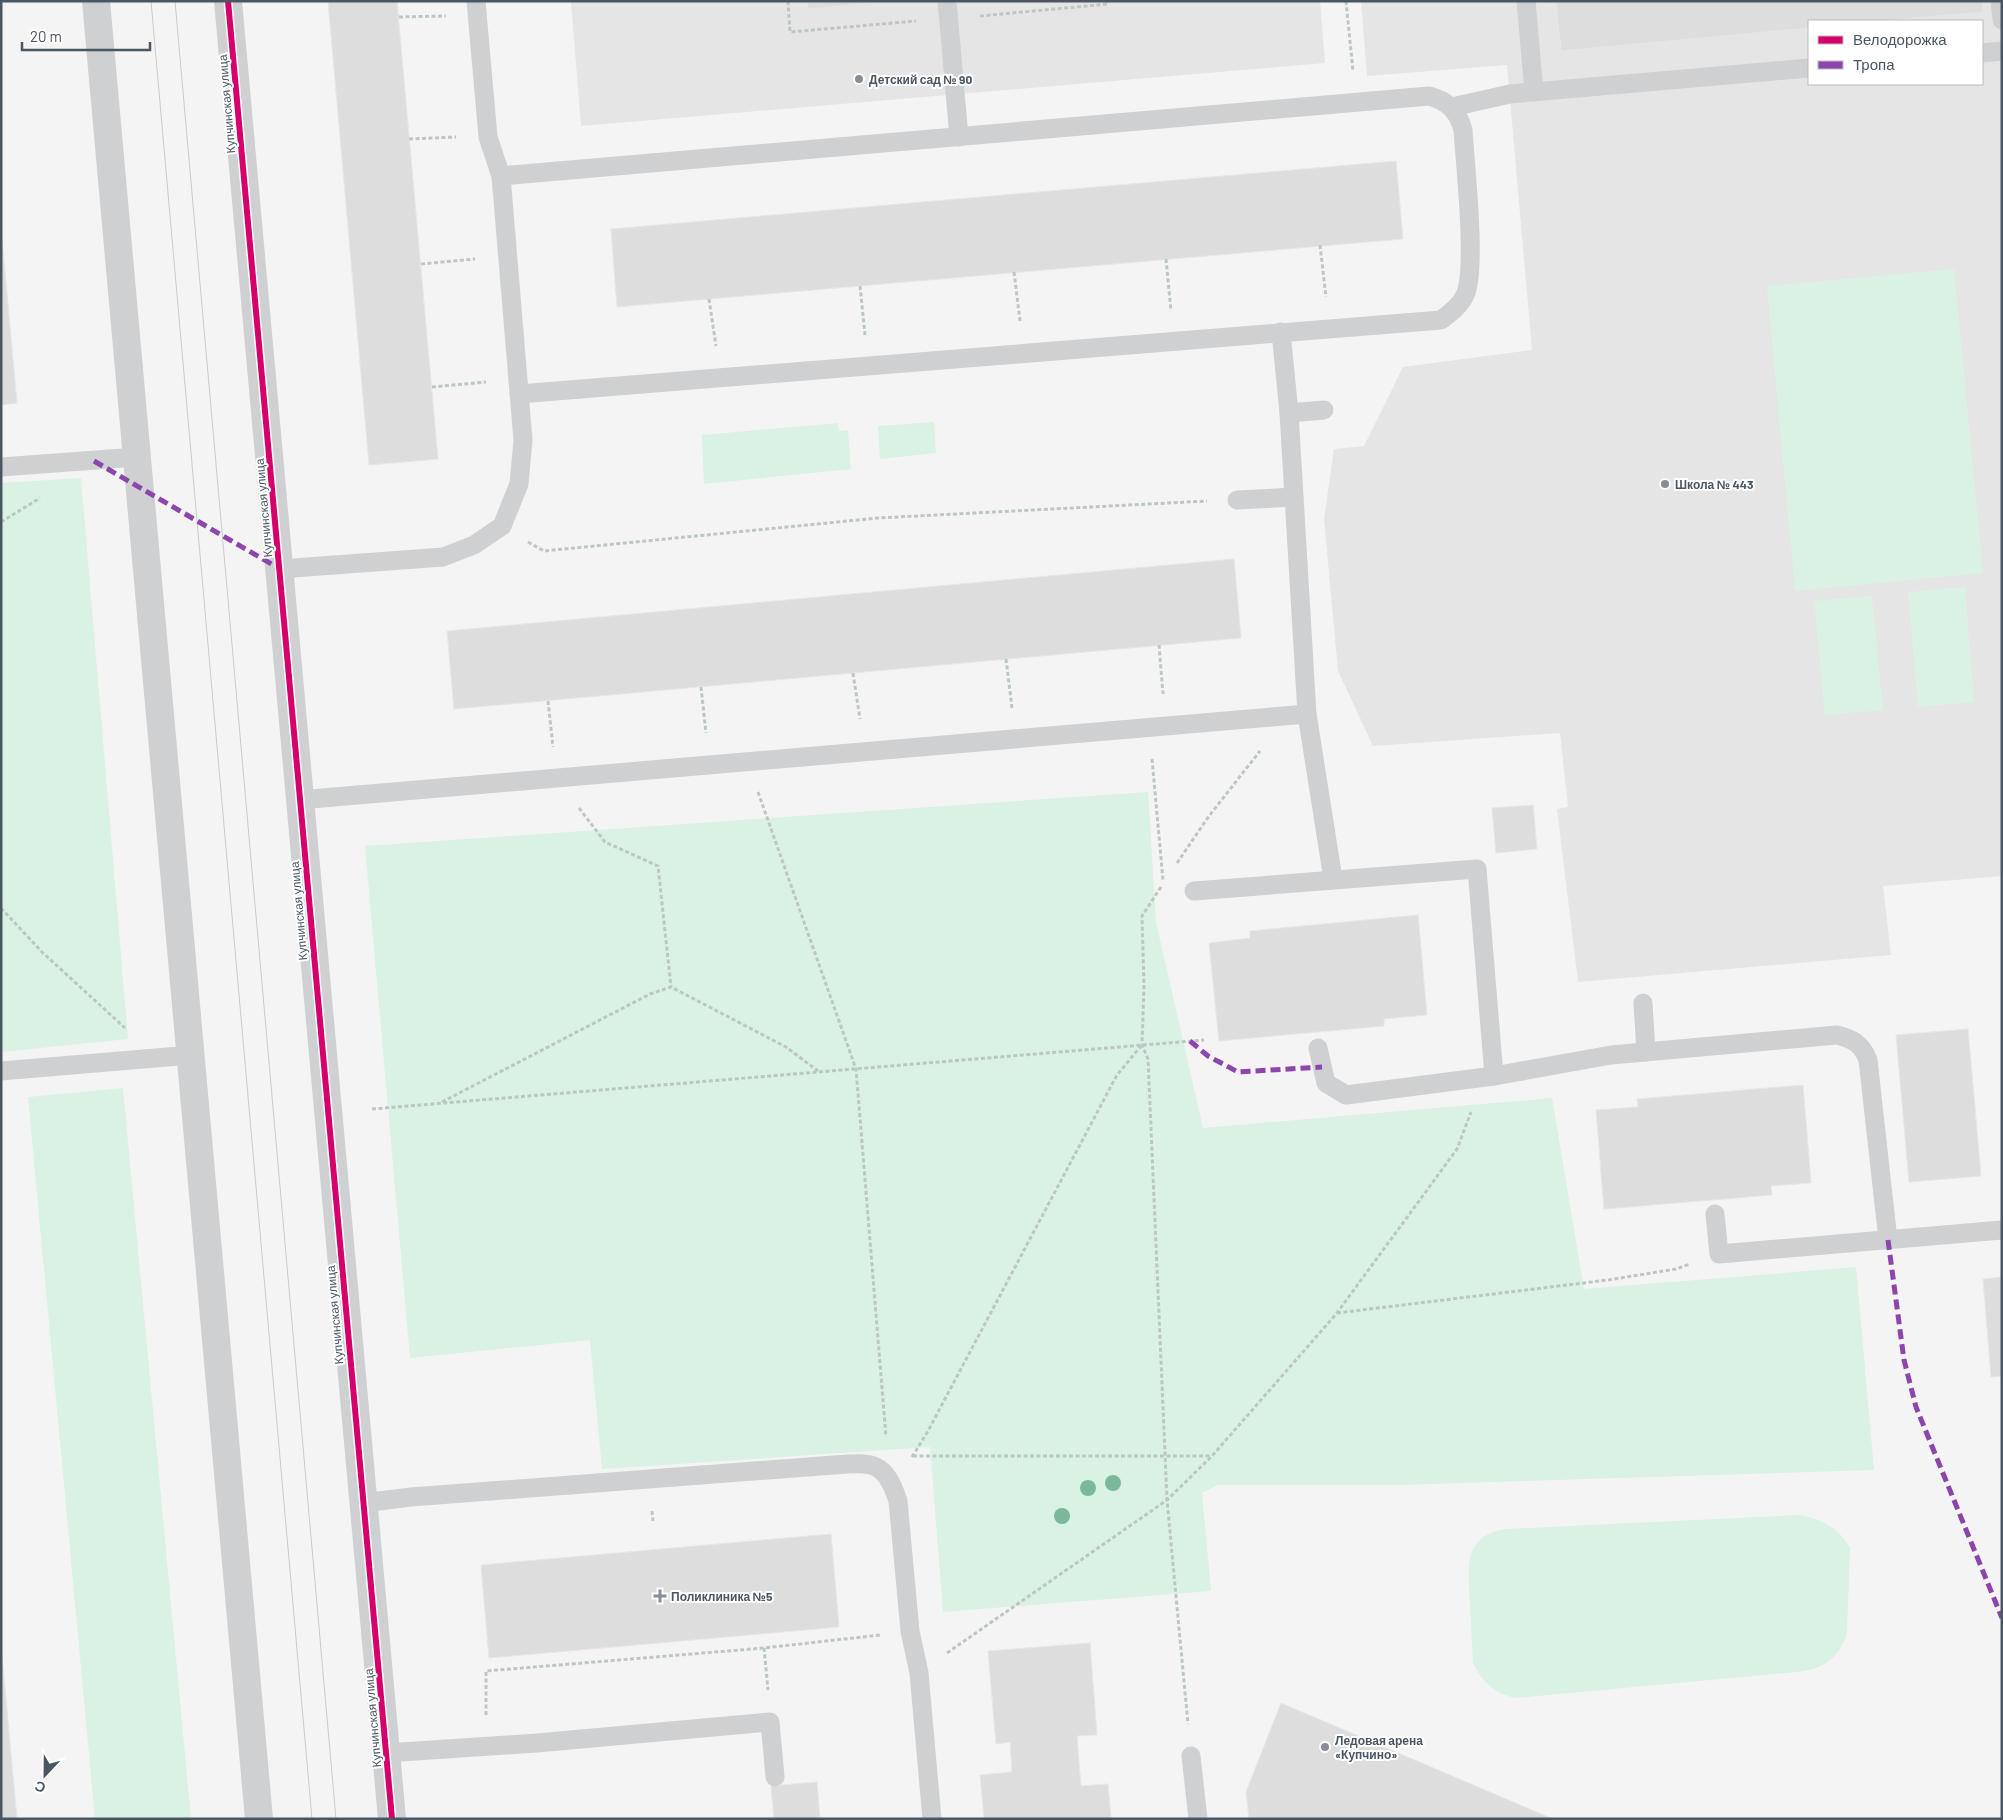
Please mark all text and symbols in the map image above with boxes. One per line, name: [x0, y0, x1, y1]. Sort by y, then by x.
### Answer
scale bar: [22, 20, 150, 52]
legend: [1808, 20, 1983, 85]
text: 20 m: [30, 27, 62, 45]
text: Велодорожка: [1853, 30, 1947, 48]
street label: Купчинская улица: [215, 54, 238, 154]
text: Тропа: [1853, 55, 1895, 73]
place label: Детский сад № 90: [869, 72, 972, 87]
marker: Детский сад № 90: [853, 73, 865, 85]
street label: Купчинская улица: [252, 458, 275, 558]
place label: Школа № 443: [1675, 477, 1753, 491]
marker: Школа № 443: [1659, 478, 1671, 490]
street label: Купчинская улица: [287, 861, 310, 961]
street label: Купчинская улица: [323, 1265, 346, 1365]
marker: Поликлиника №5: [653, 1589, 667, 1603]
place label: Поликлиника №5: [671, 1589, 773, 1603]
street label: Купчинская улица: [361, 1668, 384, 1768]
place label: Ледовая арена «Купчино»: [1335, 1733, 1423, 1762]
marker: Ледовая арена «Купчино»: [1319, 1741, 1331, 1753]
north arrow: [20, 1750, 70, 1800]
text: С: [32, 1778, 48, 1797]

